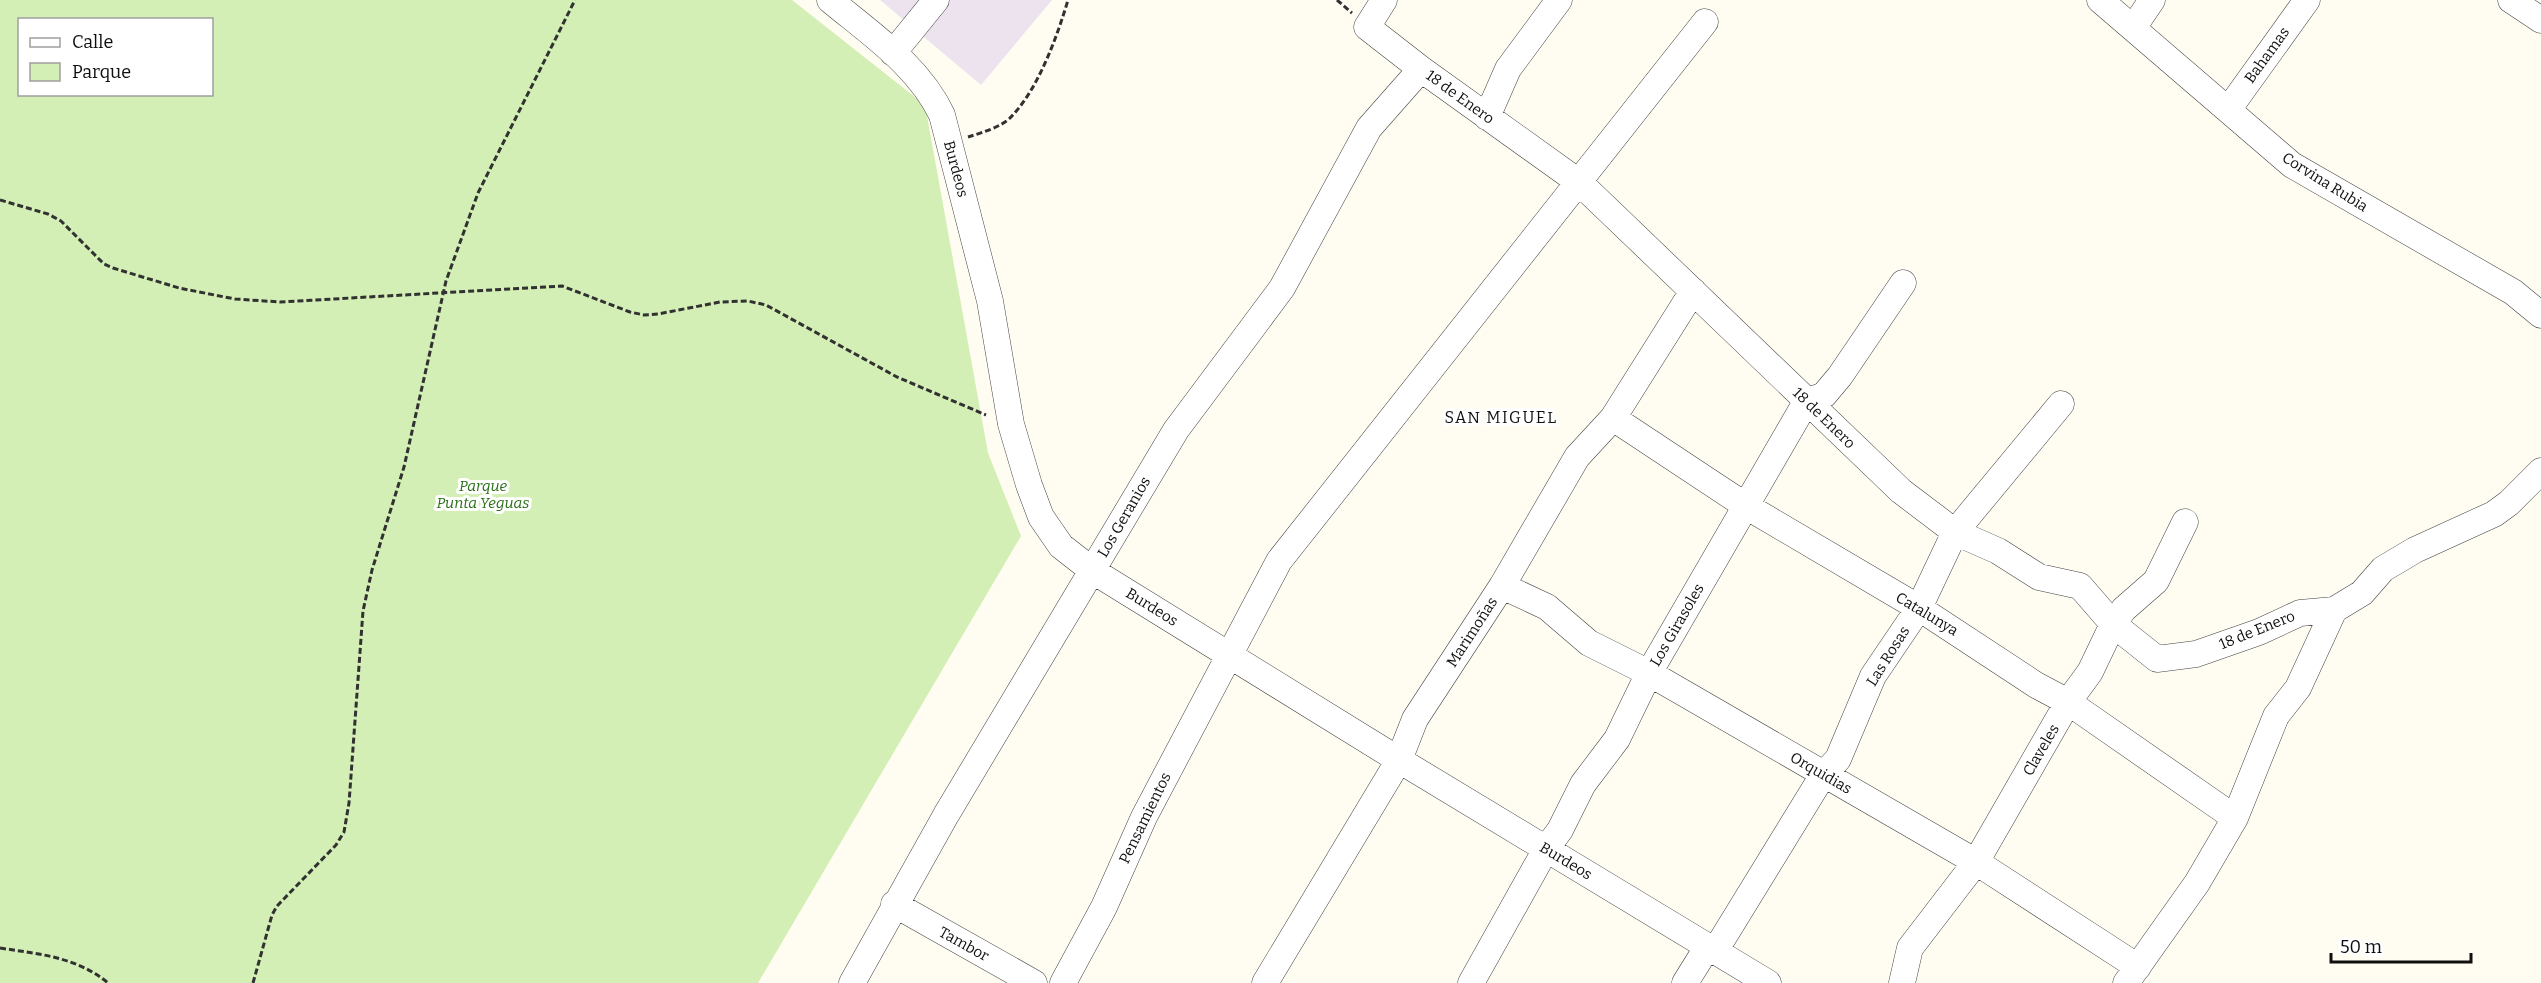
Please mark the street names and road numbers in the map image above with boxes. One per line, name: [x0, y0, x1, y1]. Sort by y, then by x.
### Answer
street label: Bahamas: [2241, 24, 2293, 86]
street label: 18 de Enero: [1422, 66, 1498, 128]
street label: Burdeos: [940, 139, 972, 199]
street label: Corvina Rubia: [2279, 148, 2371, 216]
street label: 18 de Enero: [1789, 384, 1859, 452]
street label: Los Geranios: [1094, 473, 1154, 561]
street label: Los Girasoles: [1646, 581, 1708, 669]
street label: Burdeos: [1123, 584, 1181, 630]
street label: Catalunya: [1893, 588, 1961, 640]
street label: Marimoñas: [1443, 594, 1501, 670]
street label: 18 de Enero: [2217, 607, 2297, 653]
street label: Las Rosas: [1863, 623, 1913, 689]
street label: Claveles: [2019, 721, 2063, 779]
street label: Orquidias: [1787, 748, 1855, 798]
street label: Pensamientos: [1115, 769, 1175, 867]
street label: Burdeos: [1537, 838, 1595, 884]
street label: Tambor: [936, 923, 992, 965]

